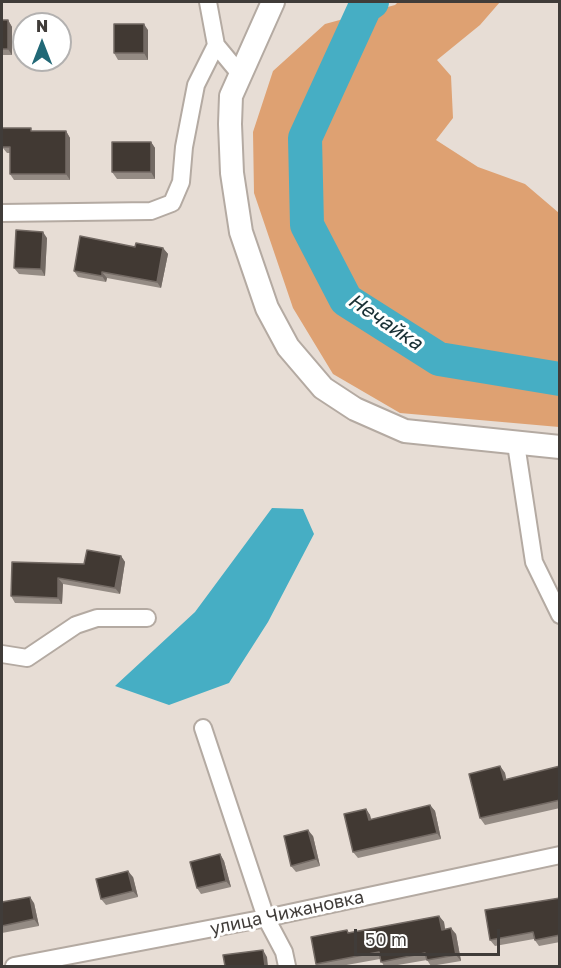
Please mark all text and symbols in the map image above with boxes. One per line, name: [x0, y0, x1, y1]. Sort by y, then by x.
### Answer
north arrow: [12, 12, 72, 72]
text: N: [36, 16, 48, 36]
water label: Нечайка: [343, 289, 427, 355]
street label: улица Чижановка: [208, 886, 366, 940]
scale bar: [357, 917, 502, 955]
text: 50 m: [365, 928, 407, 950]

